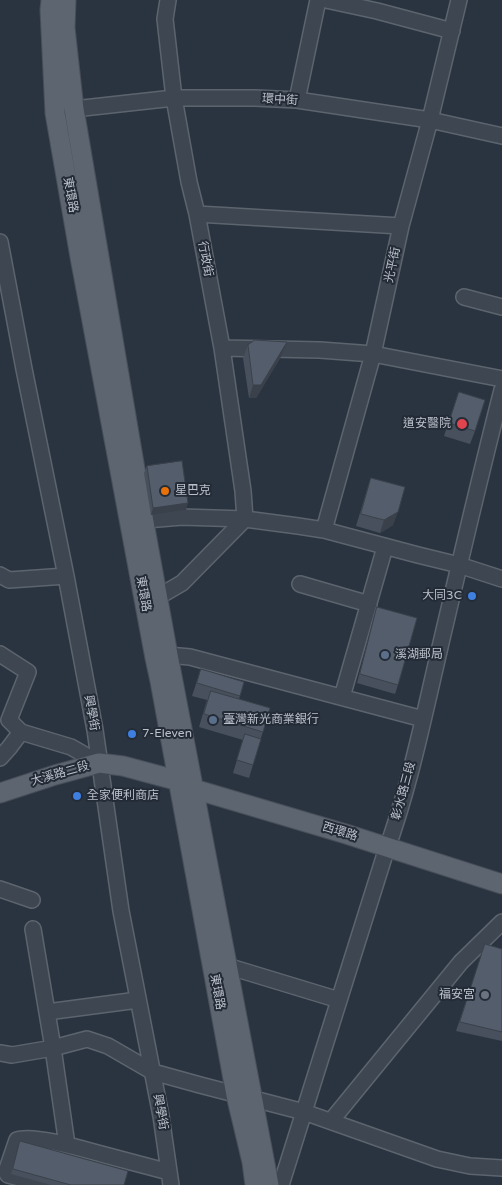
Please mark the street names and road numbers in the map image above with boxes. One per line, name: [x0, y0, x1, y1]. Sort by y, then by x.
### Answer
street label: 環中街: [262, 92, 298, 108]
street label: 東環路: [60, 176, 80, 214]
street label: 行政街: [194, 240, 216, 278]
street label: 光平街: [382, 246, 404, 284]
street label: 東環路: [133, 575, 153, 613]
street label: 興學街: [81, 694, 101, 732]
street label: 大溪路二段: [29, 759, 91, 789]
street label: 彰水路三段: [389, 760, 419, 822]
street label: 西環路: [321, 820, 359, 844]
street label: 東環路: [207, 973, 227, 1011]
street label: 興學街: [150, 1093, 170, 1131]

